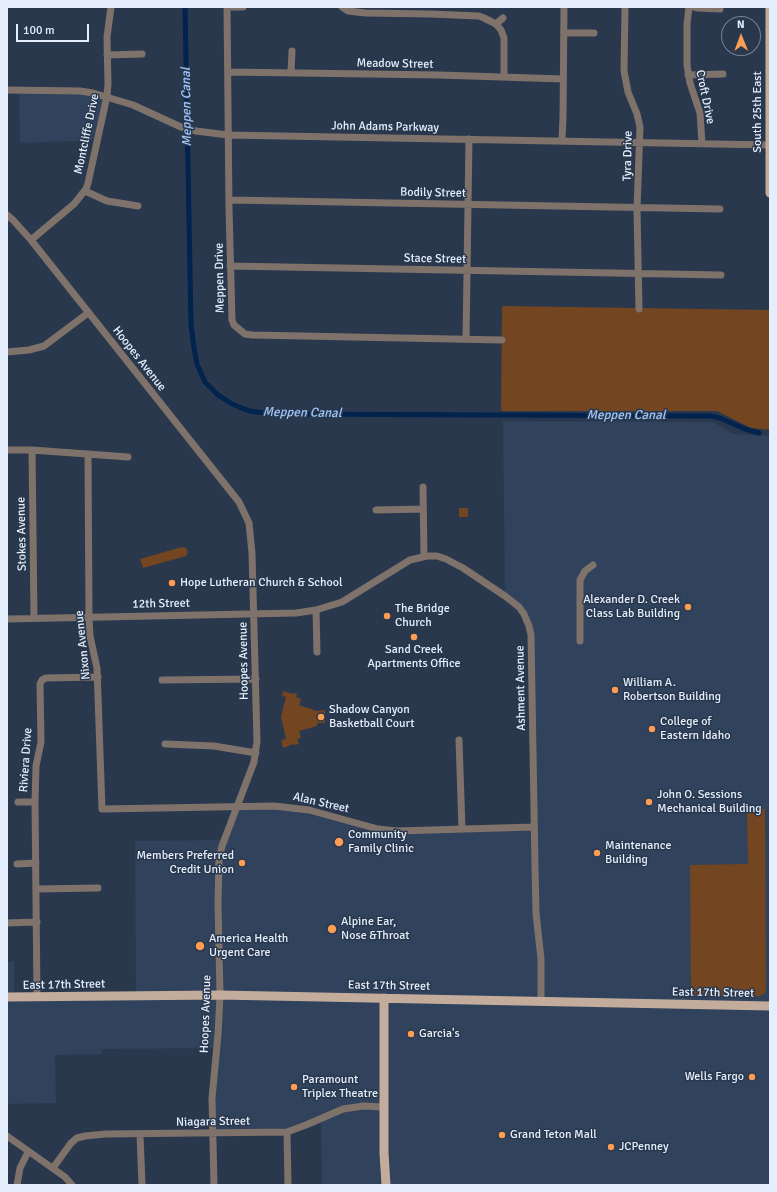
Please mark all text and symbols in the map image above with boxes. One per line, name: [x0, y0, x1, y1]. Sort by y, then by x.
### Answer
scale bar: [18, 16, 91, 42]
north arrow: [721, 16, 761, 56]
text: N: [737, 18, 745, 31]
text: 100 m: [23, 23, 55, 38]
street label: Meadow Street: [356, 56, 434, 72]
water label: Meppen Canal: [179, 67, 195, 147]
street label: Croft Drive: [692, 69, 718, 125]
street label: South 25th East: [751, 71, 765, 153]
street label: Montcliffe Drive: [71, 92, 103, 176]
street label: John Adams Parkway: [331, 119, 439, 135]
street label: Tyra Drive: [620, 131, 636, 181]
street label: Bodily Street: [400, 185, 466, 201]
street label: Meppen Drive: [212, 243, 228, 313]
street label: Stace Street: [404, 251, 466, 267]
street label: Hoopes Avenue: [109, 324, 169, 394]
water label: Meppen Canal: [262, 405, 342, 421]
water label: Meppen Canal: [586, 408, 666, 424]
street label: Stokes Avenue: [14, 497, 30, 571]
place label: Hope Lutheran Church & School: [180, 576, 343, 590]
marker: Hope Lutheran Church & School: [167, 578, 177, 588]
place label: Alexander D. Creek Class Lab Building: [583, 593, 680, 621]
street label: 12th Street: [132, 596, 190, 612]
place label: The Bridge Church: [395, 602, 450, 630]
marker: Alexander D. Creek Class Lab Building: [683, 602, 693, 612]
street label: Nixon Avenue: [72, 610, 94, 680]
marker: The Bridge Church: [382, 611, 392, 621]
street label: Hoopes Avenue: [236, 622, 252, 700]
marker: Sand Creek Apartments Office: [409, 632, 419, 642]
place label: Sand Creek Apartments Office: [367, 643, 461, 671]
street label: Ashment Avenue: [513, 645, 529, 731]
place label: William A. Robertson Building: [623, 676, 721, 704]
marker: William A. Robertson Building: [610, 685, 620, 695]
place label: Shadow Canyon Basketball Court: [329, 703, 414, 731]
marker: Shadow Canyon Basketball Court: [316, 712, 326, 722]
place label: College of Eastern Idaho: [660, 715, 730, 743]
marker: College of Eastern Idaho: [647, 724, 657, 734]
street label: Riviera Drive: [17, 727, 35, 793]
place label: John O. Sessions Mechanical Building: [657, 788, 762, 816]
street label: Alan Street: [291, 790, 351, 816]
marker: John O. Sessions Mechanical Building: [644, 797, 654, 807]
place label: Community Family Clinic: [348, 828, 414, 856]
marker: Community Family Clinic: [333, 836, 345, 848]
place label: Maintenance Building: [605, 839, 671, 867]
marker: Maintenance Building: [592, 848, 602, 858]
place label: Members Preferred Credit Union: [136, 849, 234, 877]
marker: Members Preferred Credit Union: [237, 858, 247, 868]
place label: Alpine Ear, Nose &Throat: [341, 915, 409, 943]
marker: Alpine Ear, Nose &Throat: [326, 923, 338, 935]
place label: America Health Urgent Care: [209, 932, 288, 960]
marker: America Health Urgent Care: [194, 940, 206, 952]
street label: Hoopes Avenue: [197, 975, 215, 1053]
street label: East 17th Street: [23, 977, 105, 993]
street label: East 17th Street: [348, 978, 430, 994]
street label: East 17th Street: [672, 985, 754, 1001]
place label: Garcia's: [419, 1027, 460, 1041]
marker: Garcia's: [406, 1029, 416, 1039]
place label: Wells Fargo: [685, 1070, 744, 1084]
marker: Wells Fargo: [747, 1072, 757, 1082]
place label: Paramount Triplex Theatre: [302, 1073, 378, 1101]
marker: Paramount Triplex Theatre: [289, 1082, 299, 1092]
street label: Niagara Street: [176, 1114, 250, 1130]
place label: Grand Teton Mall: [510, 1128, 597, 1142]
marker: Grand Teton Mall: [497, 1130, 507, 1140]
place label: JCPenney: [619, 1140, 669, 1154]
marker: JCPenney: [606, 1142, 616, 1152]

